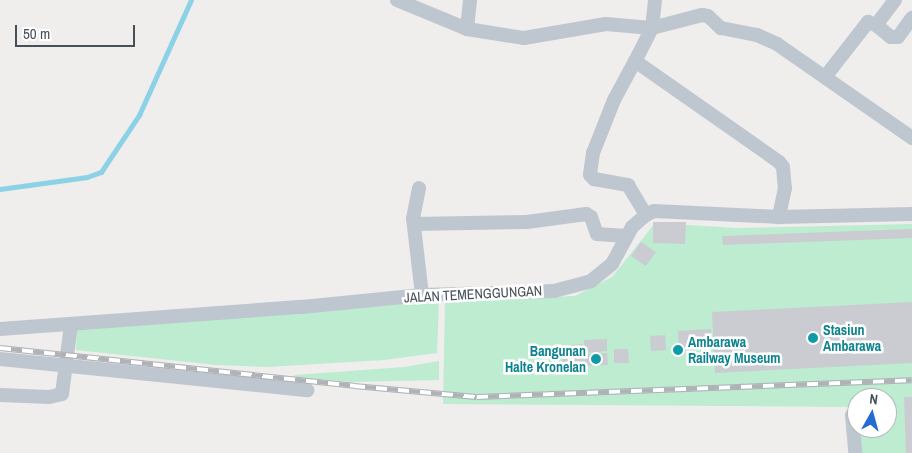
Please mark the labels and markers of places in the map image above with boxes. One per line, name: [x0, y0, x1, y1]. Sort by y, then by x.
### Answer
place label: Stasiun Ambarawa: [823, 322, 881, 354]
marker: Stasiun Ambarawa: [807, 332, 819, 344]
place label: Ambarawa Railway Museum: [688, 334, 781, 367]
place label: Bangunan Halte Kronelan: [505, 343, 586, 376]
marker: Ambarawa Railway Museum: [672, 344, 684, 356]
marker: Bangunan Halte Kronelan: [590, 353, 602, 365]

